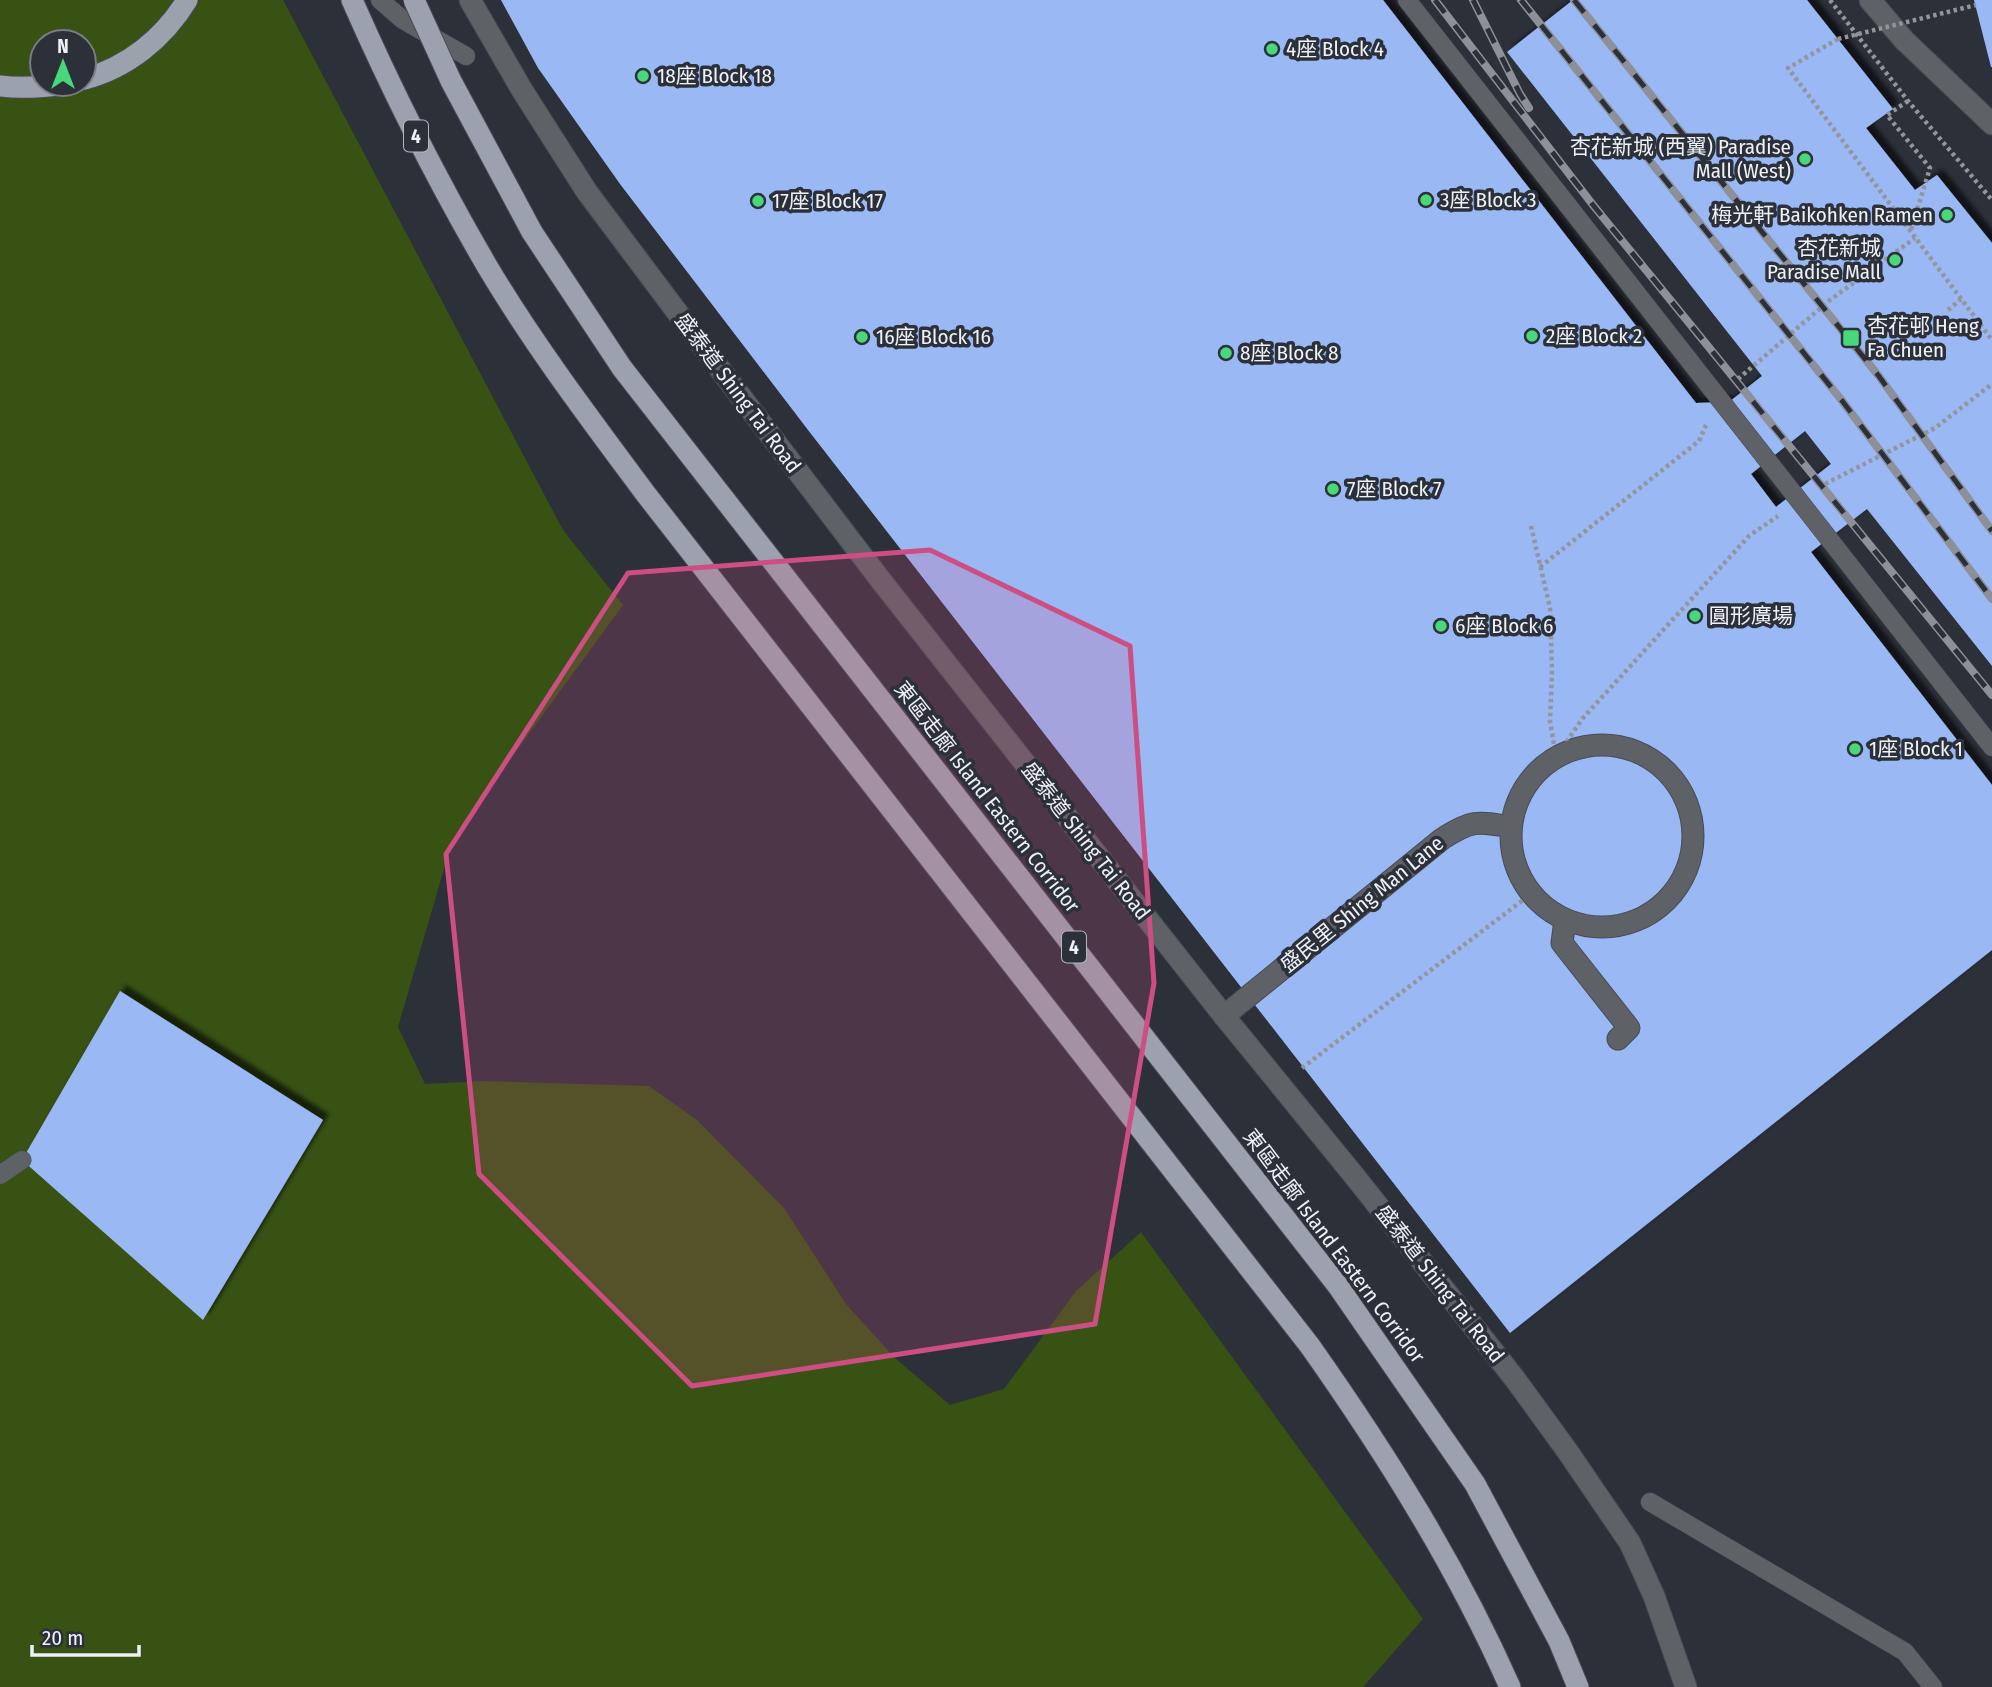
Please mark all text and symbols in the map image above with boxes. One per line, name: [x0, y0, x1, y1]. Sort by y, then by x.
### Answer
north arrow: [28, 28, 98, 98]
text: N: [57, 35, 69, 58]
place label: 4座 Block 4: [1286, 36, 1384, 62]
marker: 4座 Block 4: [1264, 41, 1280, 57]
place label: 18座 Block 18: [657, 63, 772, 89]
marker: 18座 Block 18: [635, 68, 651, 84]
road number: 4: [404, 120, 428, 152]
place label: 杏花新城 (西翼) Paradise Mall (West): [1570, 134, 1791, 184]
marker: 杏花新城 (西翼) Paradise Mall (West): [1797, 151, 1813, 167]
place label: 3座 Block 3: [1440, 187, 1537, 213]
place label: 17座 Block 17: [772, 188, 883, 214]
marker: 3座 Block 3: [1418, 192, 1434, 208]
marker: 17座 Block 17: [750, 193, 766, 209]
place label: 梅光軒 Baikohken Ramen: [1711, 202, 1933, 228]
marker: 梅光軒 Baikohken Ramen: [1939, 207, 1955, 223]
place label: 杏花新城 Paradise Mall: [1767, 235, 1881, 285]
marker: 杏花新城 Paradise Mall: [1887, 252, 1903, 268]
street label: 盛泰道 Shing Tai Road: [669, 308, 807, 478]
place label: 杏花邨 Heng Fa Chuen: [1867, 313, 1979, 363]
place label: 2座 Block 2: [1546, 323, 1642, 349]
place label: 16座 Block 16: [876, 324, 991, 350]
marker: 2座 Block 2: [1524, 328, 1540, 344]
marker: 杏花邨 Heng Fa Chuen: [1841, 328, 1861, 348]
marker: 16座 Block 16: [854, 329, 870, 345]
place label: 8座 Block 8: [1240, 340, 1339, 366]
marker: 8座 Block 8: [1218, 345, 1234, 361]
place label: 7座 Block 7: [1347, 476, 1442, 502]
marker: 7座 Block 7: [1325, 481, 1341, 497]
place label: 圓形廣場: [1709, 603, 1793, 629]
marker: 圓形廣場: [1687, 608, 1703, 624]
place label: 6座 Block 6: [1455, 613, 1553, 639]
marker: 6座 Block 6: [1433, 618, 1449, 634]
street label: 東區走廊 Island Eastern Corridor: [889, 676, 1086, 918]
place label: 1座 Block 1: [1869, 736, 1963, 762]
marker: 1座 Block 1: [1847, 741, 1863, 757]
street label: 盛泰道 Shing Tai Road: [1016, 757, 1156, 925]
street label: 盛民里 Shing Man Lane: [1275, 830, 1449, 978]
road number: 4: [1062, 931, 1086, 962]
street label: 東區走廊 Island Eastern Corridor: [1237, 1124, 1431, 1369]
street label: 盛泰道 Shing Tai Road: [1370, 1200, 1510, 1368]
scale bar: [32, 1614, 138, 1658]
text: 20 m: [42, 1625, 83, 1651]

